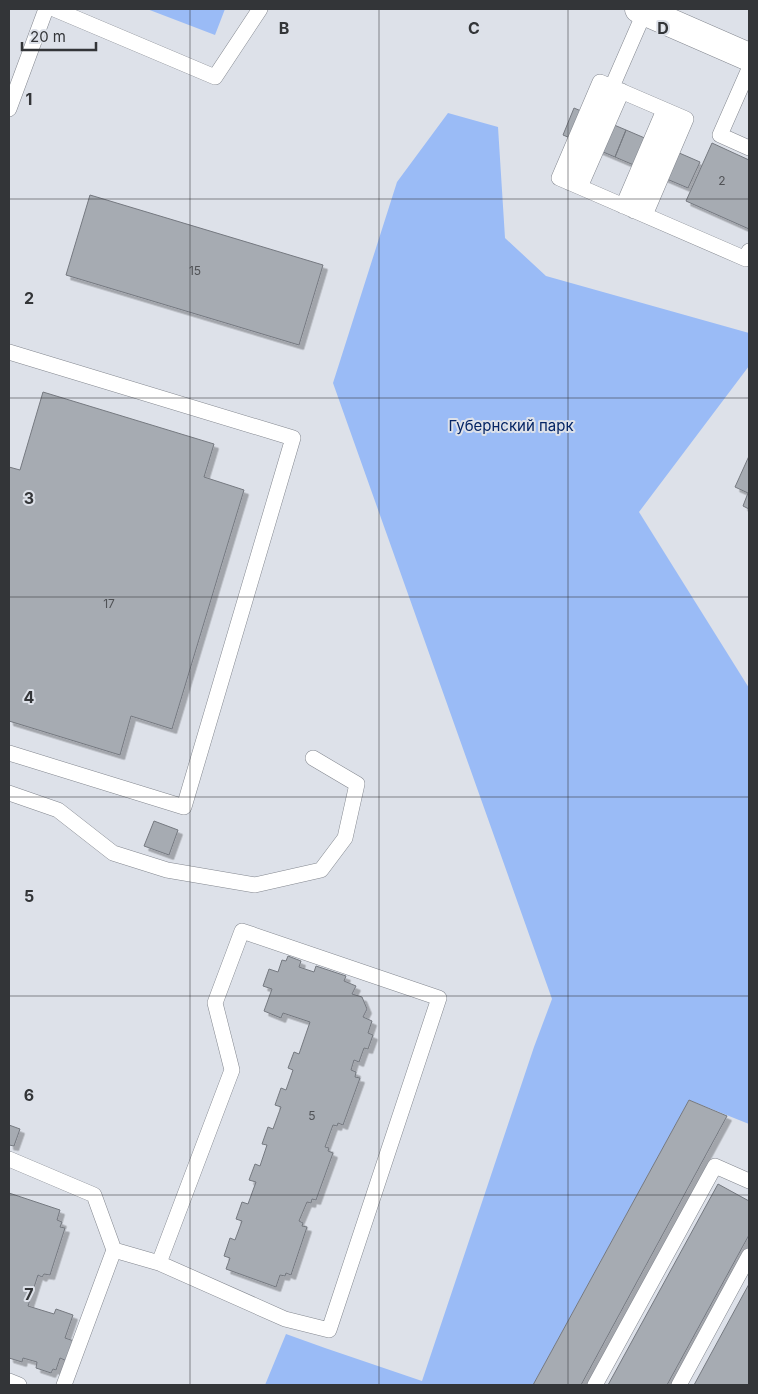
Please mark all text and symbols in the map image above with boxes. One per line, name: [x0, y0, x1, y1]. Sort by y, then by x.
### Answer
text: B: [279, 18, 289, 38]
text: C: [468, 18, 480, 38]
text: D: [657, 18, 669, 38]
scale bar: [22, 20, 96, 52]
text: 20 m: [30, 27, 66, 46]
text: 1: [26, 89, 32, 109]
house number: 2: [718, 173, 726, 188]
house number: 15: [189, 263, 201, 278]
text: 2: [24, 288, 34, 308]
park label: Губернский парк: [448, 416, 574, 435]
text: 3: [24, 488, 34, 508]
house number: 17: [103, 596, 115, 611]
text: 4: [24, 687, 35, 707]
text: 5: [24, 886, 34, 906]
text: 6: [24, 1085, 34, 1105]
house number: 5: [308, 1108, 316, 1123]
text: 7: [24, 1284, 34, 1304]

